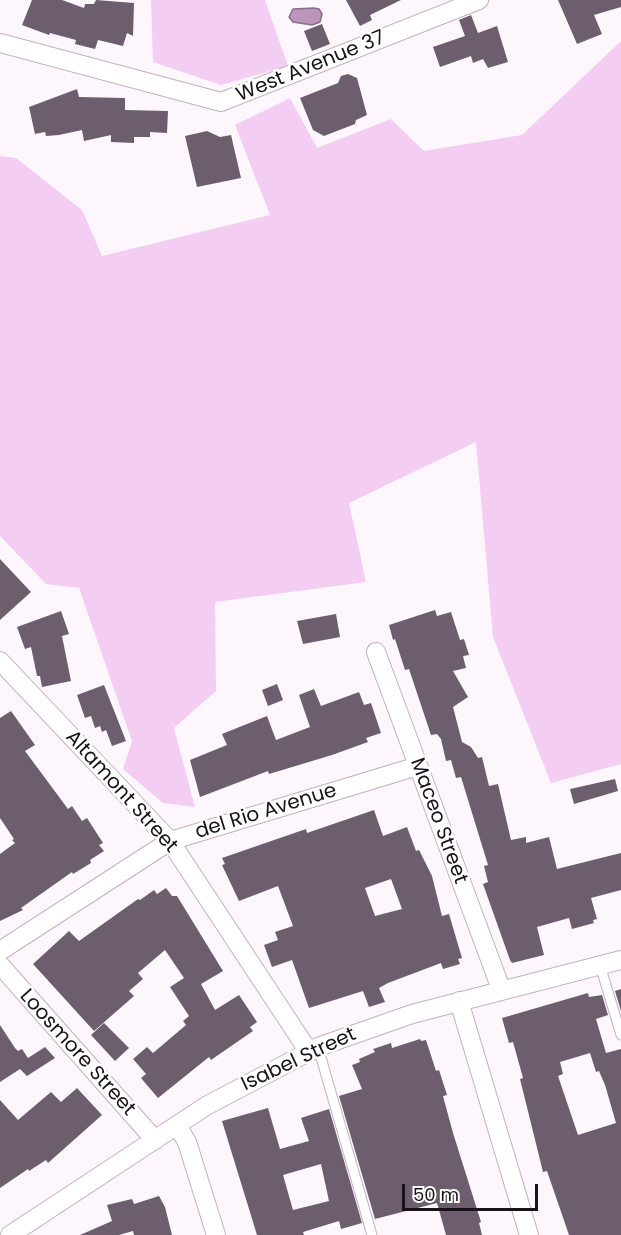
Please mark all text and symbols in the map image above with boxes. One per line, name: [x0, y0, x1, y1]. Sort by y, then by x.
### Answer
street label: West Avenue 37: [233, 26, 389, 108]
street label: Altamont Street: [60, 726, 182, 858]
street label: Maceo Street: [404, 755, 472, 887]
street label: del Rio Avenue: [192, 779, 340, 845]
street label: Loosmore Street: [14, 985, 140, 1121]
street label: Isabel Street: [238, 1023, 360, 1097]
scale bar: [405, 1172, 542, 1210]
text: 50 m: [413, 1182, 459, 1207]

